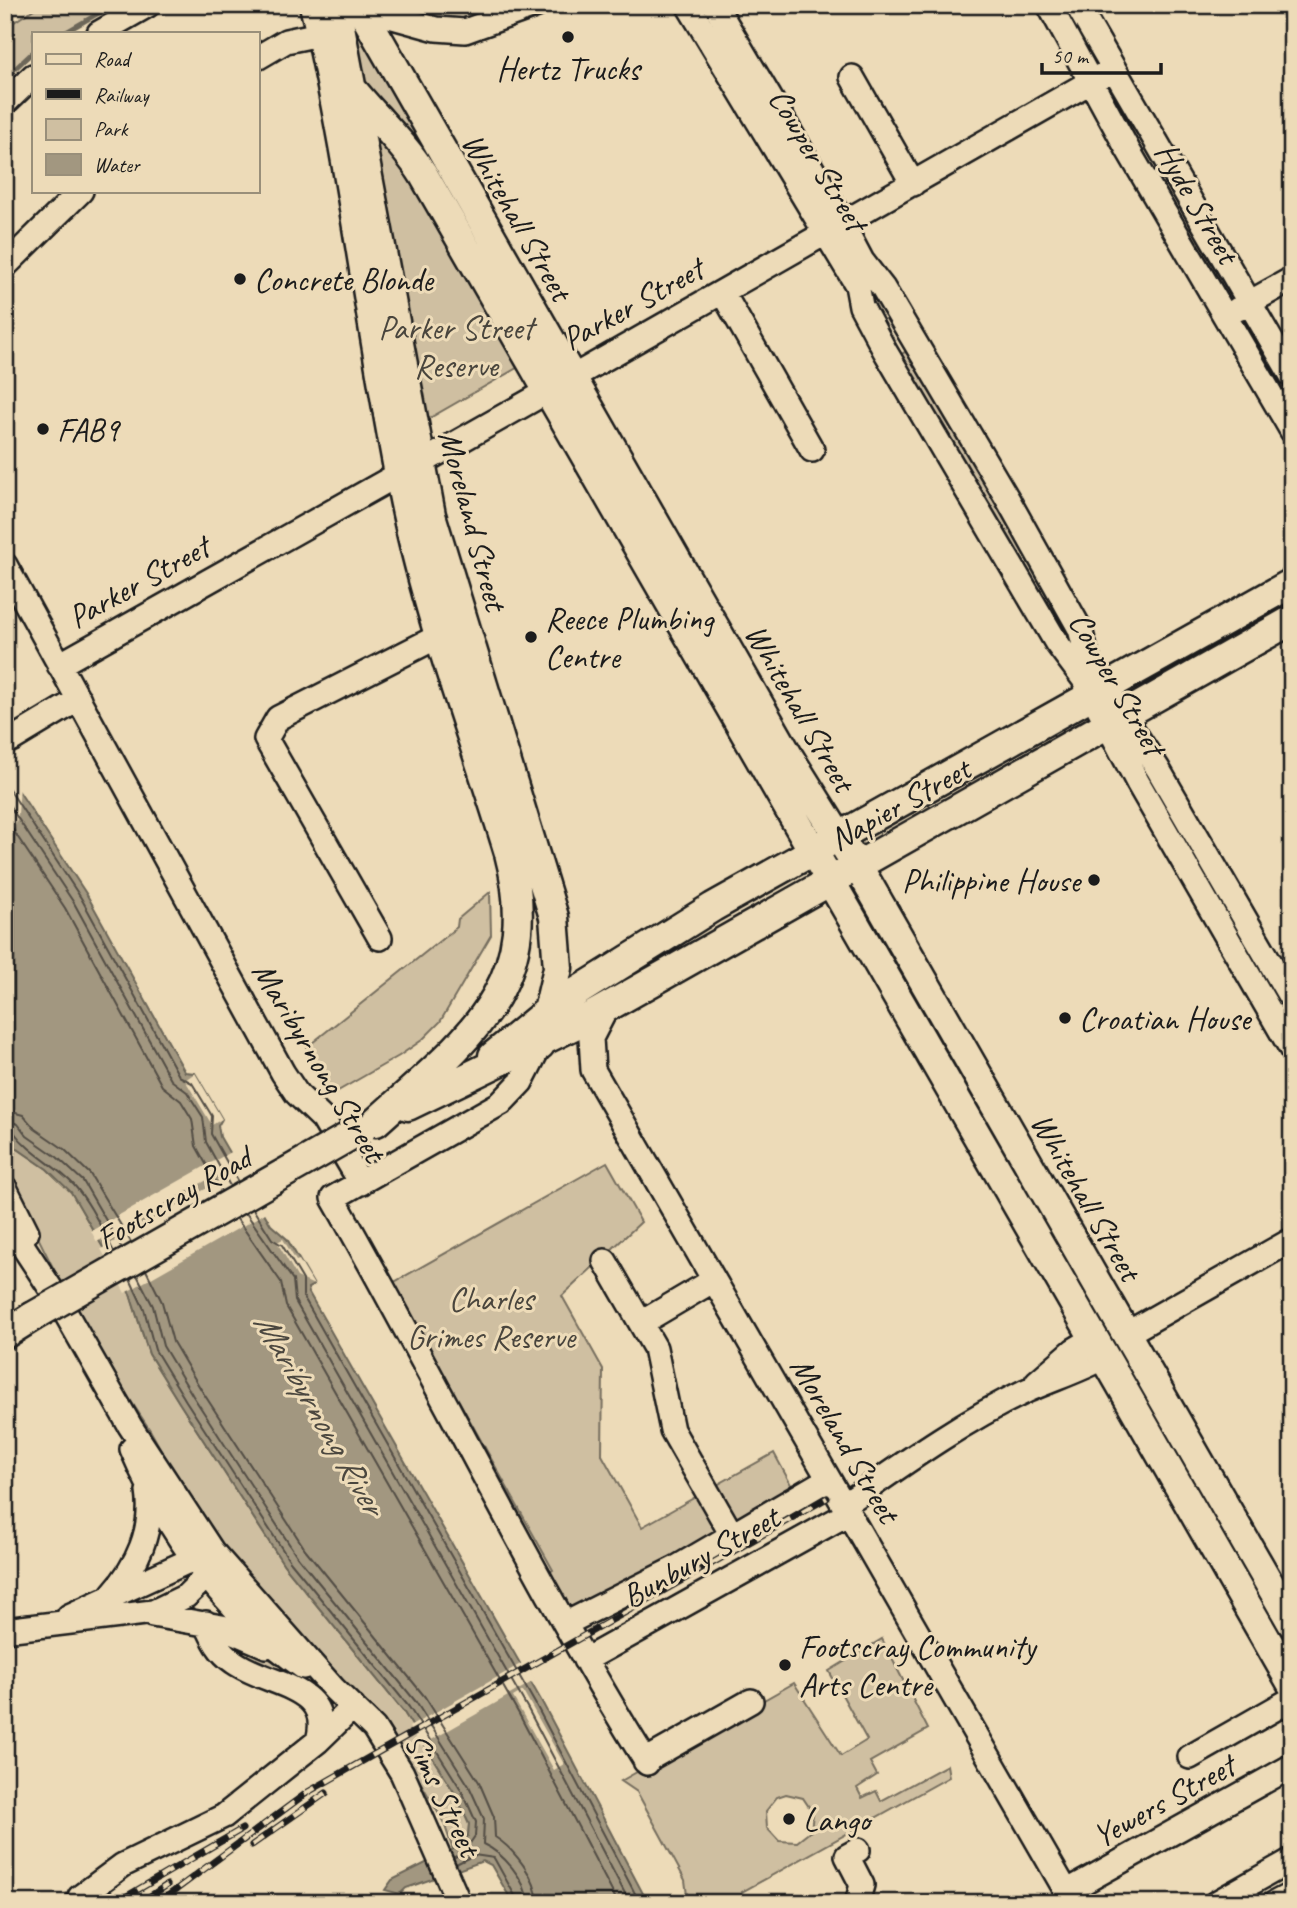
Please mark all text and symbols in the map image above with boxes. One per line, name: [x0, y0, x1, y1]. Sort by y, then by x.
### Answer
marker: Hertz Trucks: [560, 29, 576, 45]
legend: [32, 32, 259, 192]
scale bar: [1042, 32, 1160, 76]
text: 50 m: [1052, 43, 1090, 69]
text: Road: [94, 46, 133, 72]
place label: Hertz Trucks: [497, 48, 642, 90]
street label: Cowper Street: [759, 81, 879, 242]
text: Railway: [94, 82, 150, 108]
text: Park: [94, 116, 129, 142]
street label: Whitehall Street: [452, 125, 584, 311]
street label: Hyde Street: [1146, 134, 1250, 273]
text: Water: [94, 152, 141, 178]
street label: Parker Street: [555, 246, 714, 360]
place label: Concrete Blonde: [254, 259, 435, 301]
marker: Concrete Blonde: [232, 271, 248, 287]
park label: Parker Street Reserve: [379, 307, 537, 387]
place label: FAB9: [57, 409, 122, 451]
marker: FAB9: [35, 421, 51, 437]
street label: Moreland Street: [429, 426, 518, 618]
street label: Parker Street: [61, 524, 220, 638]
place label: Reece Plumbing Centre: [545, 598, 715, 678]
street label: Cowper Street: [1059, 604, 1177, 766]
street label: Whitehall Street: [735, 616, 867, 802]
marker: Reece Plumbing Centre: [523, 629, 539, 645]
street label: Napier Street: [822, 747, 980, 860]
place label: Philippine House: [902, 860, 1082, 902]
marker: Philippine House: [1086, 872, 1102, 888]
street label: Maribyrnong Street: [243, 954, 397, 1172]
place label: Croatian House: [1079, 998, 1252, 1040]
marker: Croatian House: [1057, 1010, 1073, 1026]
street label: Whitehall Street: [1021, 1105, 1153, 1291]
street label: Footscray Road: [89, 1134, 263, 1259]
park label: Charles Grimes Reserve: [407, 1278, 577, 1358]
water label: Maribyrnong River: [244, 1305, 398, 1527]
street label: Moreland Street: [781, 1349, 911, 1532]
street label: Bunbury Street: [615, 1495, 789, 1617]
place label: Footscray Community Arts Centre: [799, 1626, 1038, 1706]
marker: Footscray Community Arts Centre: [777, 1657, 793, 1673]
street label: Sims Street: [395, 1726, 492, 1866]
street label: Yewers Street: [1085, 1743, 1246, 1857]
place label: Lango: [803, 1799, 873, 1841]
marker: Lango: [781, 1811, 797, 1827]

